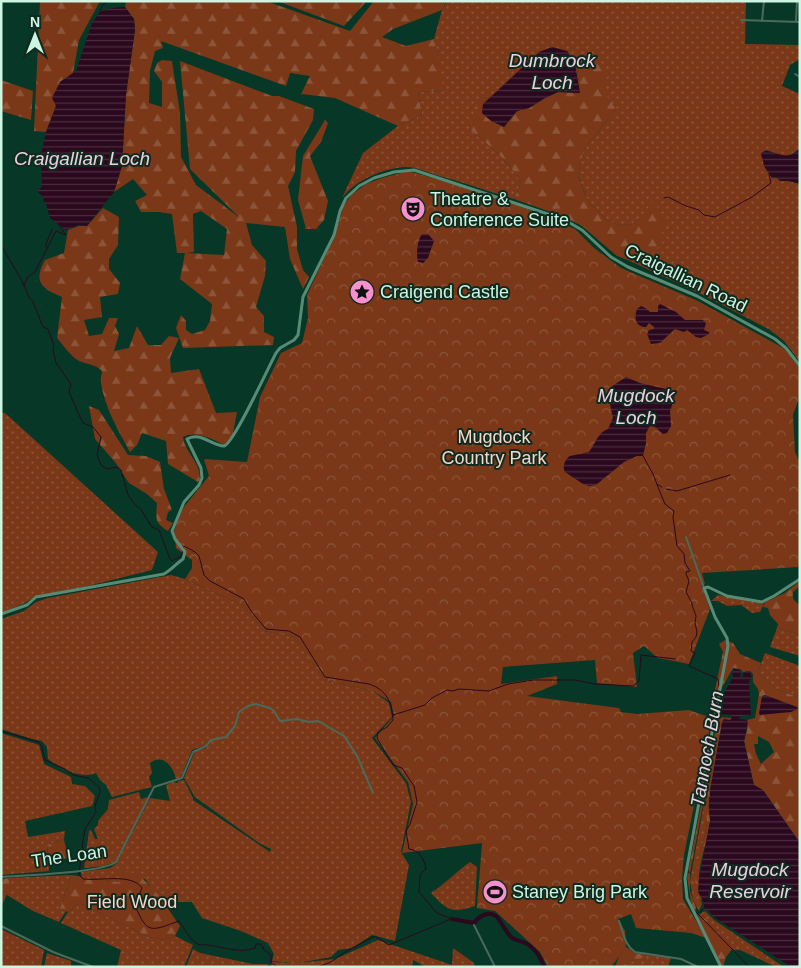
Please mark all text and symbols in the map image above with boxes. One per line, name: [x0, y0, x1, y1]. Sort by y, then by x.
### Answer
north arrow: [10, 10, 60, 60]
text: N: [30, 14, 40, 30]
water label: Dumbrock Loch: [509, 50, 597, 93]
water label: Craigallian Loch: [14, 148, 150, 169]
place label: Theatre & Conference Suite: [430, 189, 569, 230]
theatre icon: Theatre & Conference Suite: [400, 196, 426, 222]
street label: Craigallian Road: [622, 240, 750, 316]
place icon: Craigend Castle: [349, 279, 375, 305]
place label: Craigend Castle: [380, 282, 509, 302]
water label: Mugdock Loch: [597, 385, 676, 428]
park label: Mugdock Country Park: [441, 427, 548, 468]
water label: Tannoch Burn: [686, 689, 728, 809]
street label: The Loan: [30, 841, 108, 871]
water label: Mugdock Reservoir: [709, 859, 791, 902]
sports icon: Staney Brig Park: [482, 879, 508, 905]
place label: Staney Brig Park: [512, 882, 648, 902]
park label: Field Wood: [87, 892, 177, 912]

